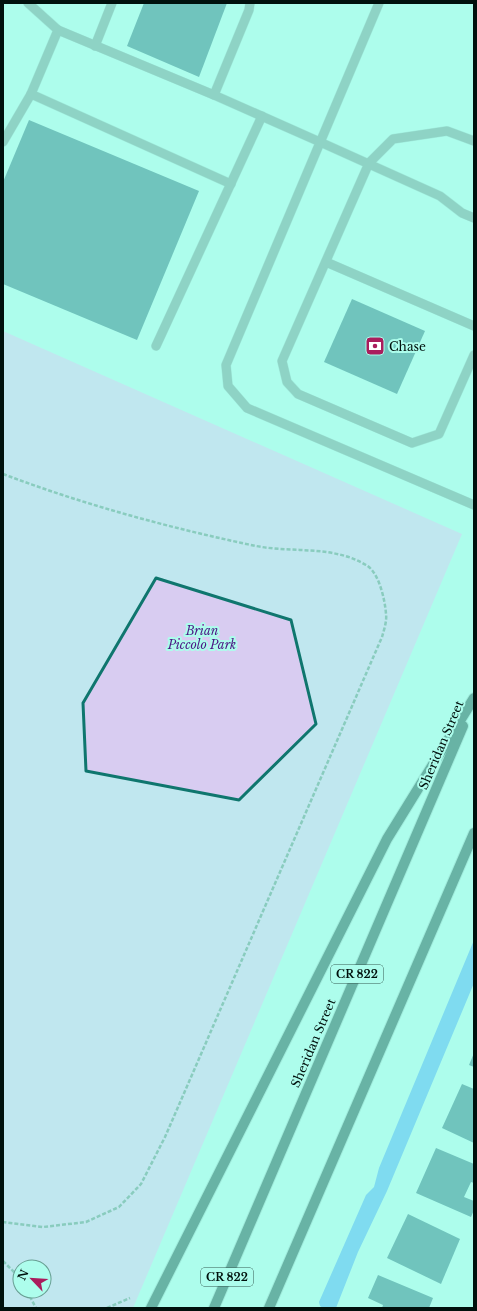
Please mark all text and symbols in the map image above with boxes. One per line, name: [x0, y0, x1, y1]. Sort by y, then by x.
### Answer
bank icon: Chase: [364, 335, 386, 357]
place label: Chase: [389, 339, 426, 354]
park label: Brian Piccolo Park: [167, 623, 236, 652]
street label: Sheridan Street: [415, 698, 467, 792]
road number: CR 822: [331, 965, 383, 983]
street label: Sheridan Street: [287, 996, 339, 1090]
north arrow: [12, 1259, 52, 1299]
text: N: [14, 1267, 32, 1282]
road number: CR 822: [201, 1268, 253, 1286]

